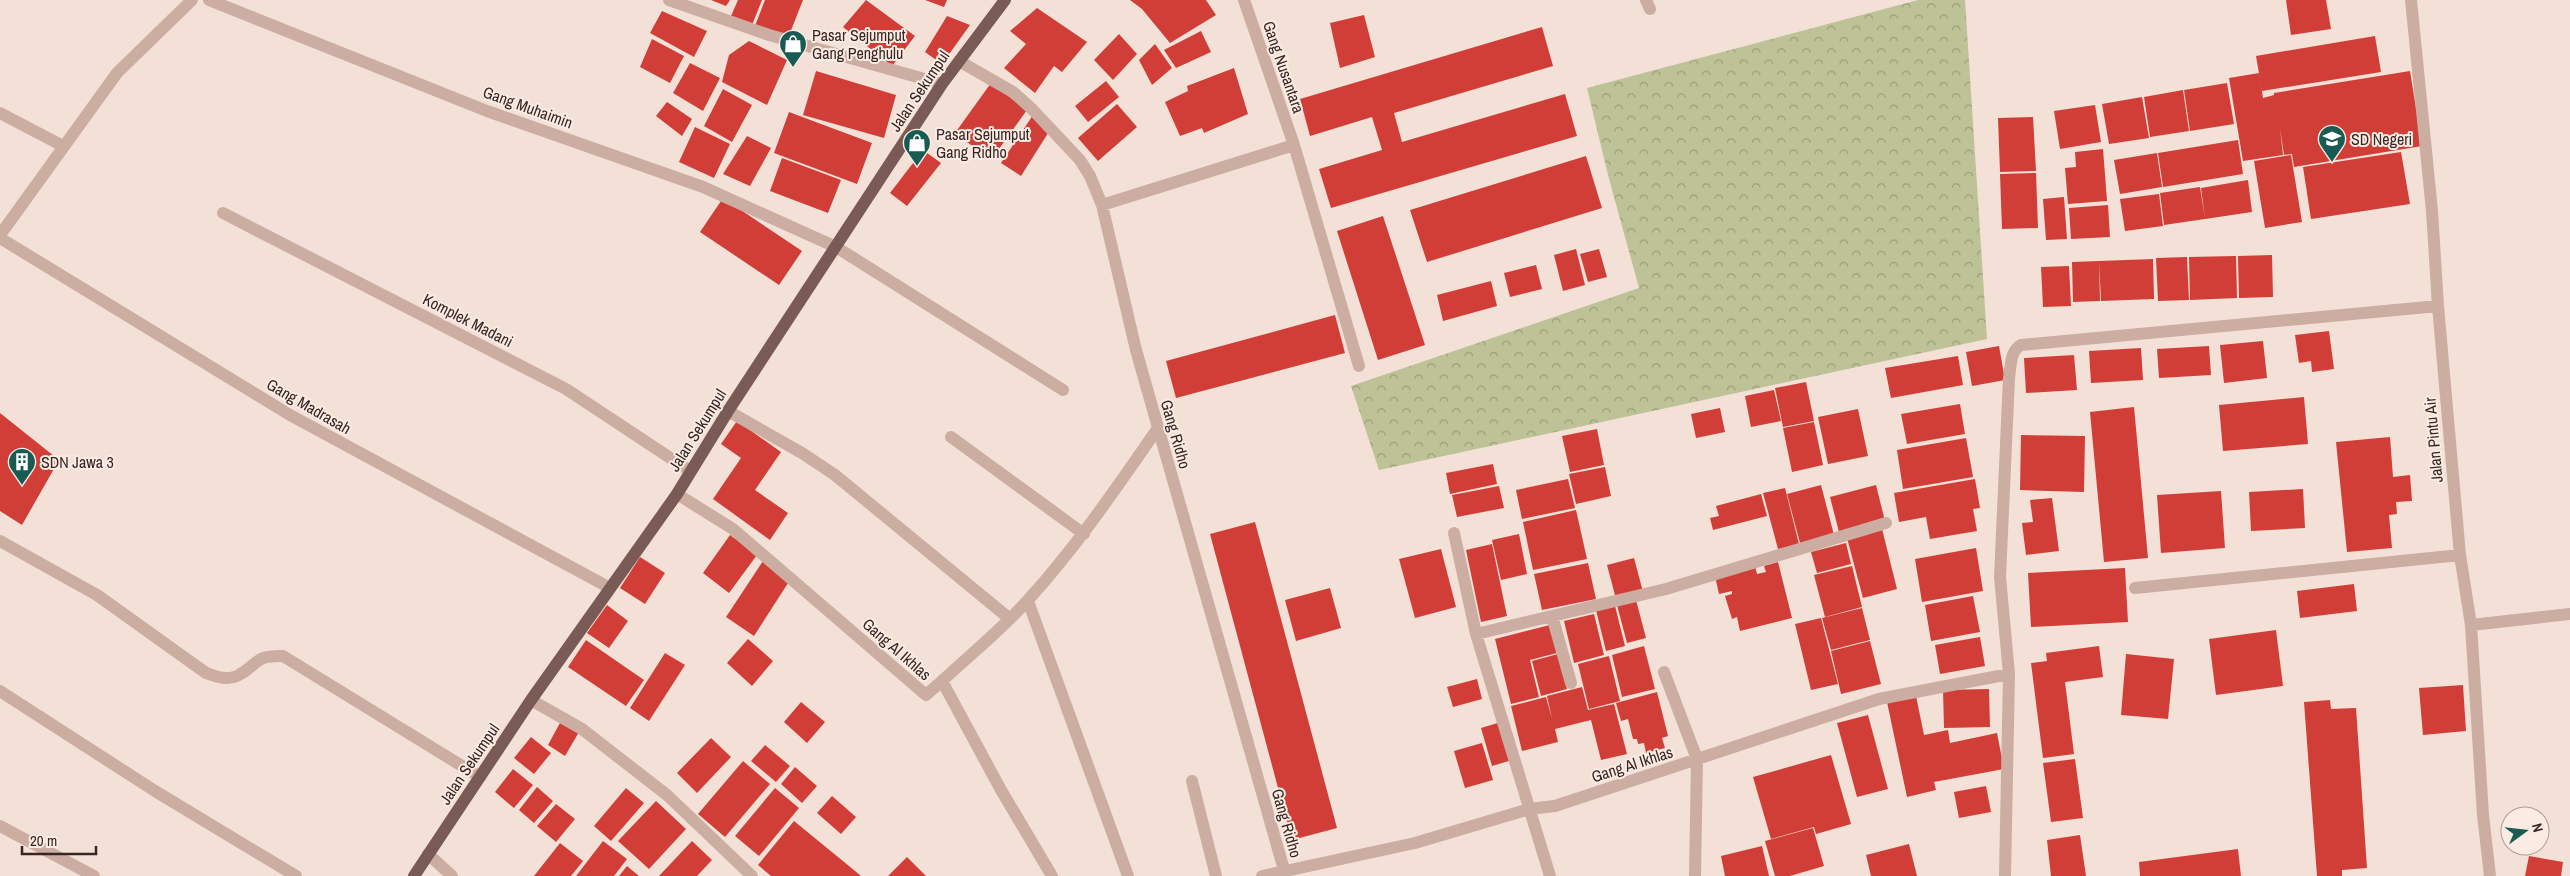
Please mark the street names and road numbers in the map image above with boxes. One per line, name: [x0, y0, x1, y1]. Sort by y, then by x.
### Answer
street label: Gang Nusantara: [1258, 18, 1310, 117]
street label: Jalan Sekumpul: [884, 46, 954, 136]
street label: Gang Muhaimin: [480, 81, 576, 133]
street label: Komplek Madani: [419, 288, 517, 352]
street label: Gang Madrasah: [263, 373, 355, 439]
street label: Jalan Sekumpul: [663, 385, 731, 475]
street label: Jalan Pintu Air: [2418, 396, 2448, 483]
street label: Gang Ridho: [1156, 397, 1196, 471]
street label: Gang Al Ikhlas: [858, 613, 936, 685]
street label: Jalan Sekumpul: [434, 719, 504, 809]
street label: Gang Al Ikhlas: [1588, 740, 1676, 788]
street label: Gang Ridho: [1267, 786, 1307, 860]

